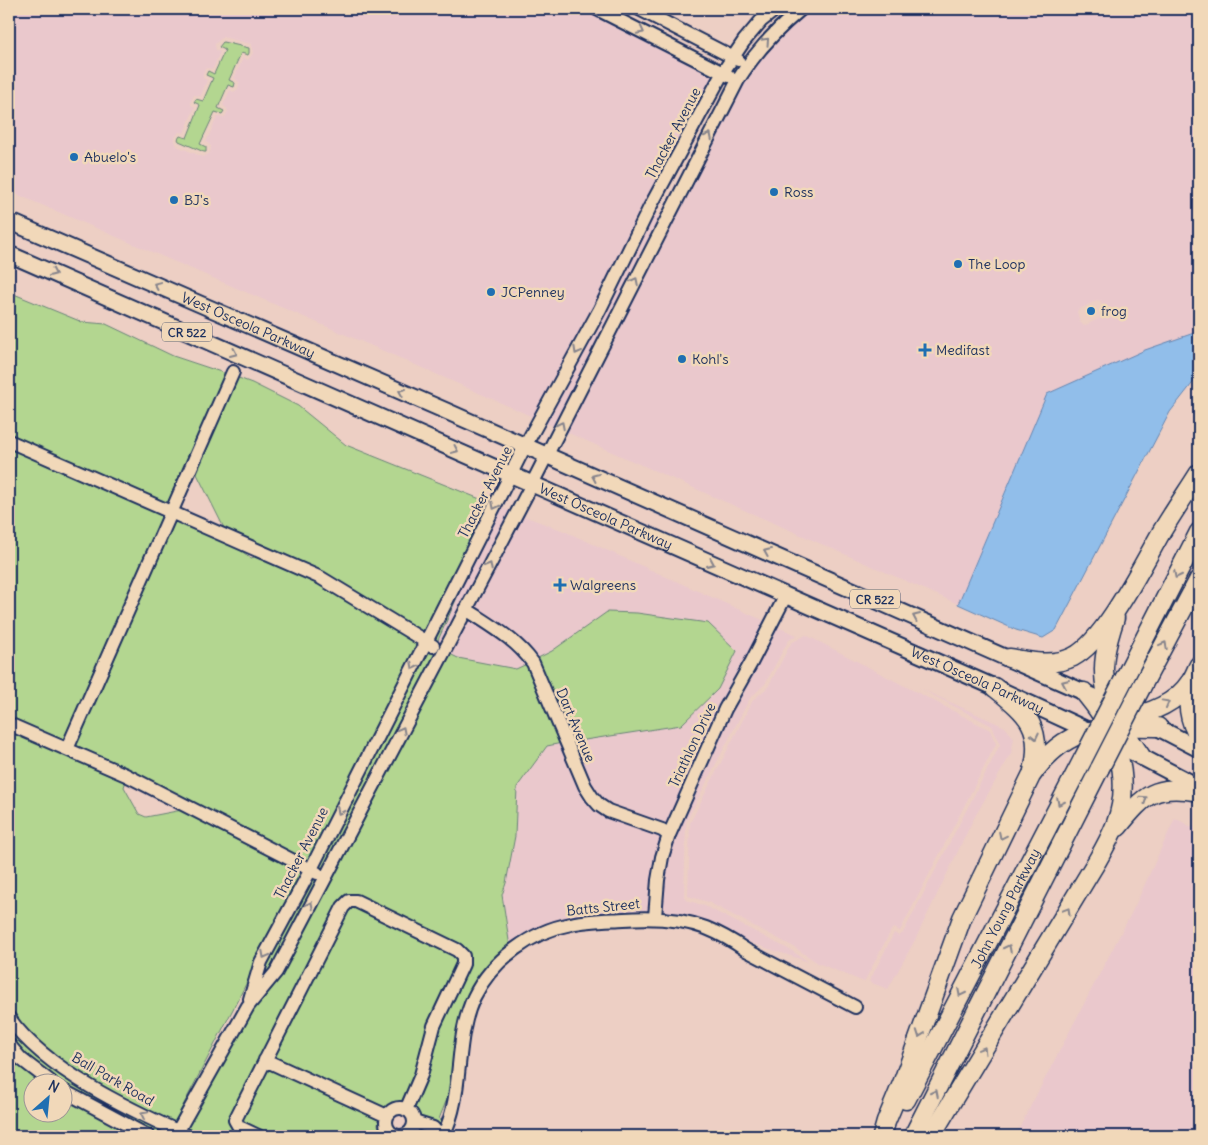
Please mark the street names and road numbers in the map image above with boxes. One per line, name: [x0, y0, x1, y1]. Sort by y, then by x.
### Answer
street label: Thacker Avenue: [641, 84, 705, 182]
street label: West Osceola Parkway: [179, 288, 318, 362]
road number: CR 522: [162, 322, 212, 342]
street label: Thacker Avenue: [454, 443, 516, 541]
street label: West Osceola Parkway: [536, 479, 675, 554]
road number: CR 522: [850, 590, 900, 608]
street label: West Osceola Parkway: [908, 643, 1047, 718]
street label: Dart Avenue: [552, 685, 600, 765]
street label: Triathlon Drive: [664, 700, 720, 790]
street label: Thacker Avenue: [270, 804, 332, 902]
street label: John Young Parkway: [967, 845, 1044, 971]
street label: Batts Street: [565, 894, 641, 920]
street label: Ball Park Road: [69, 1048, 157, 1110]

